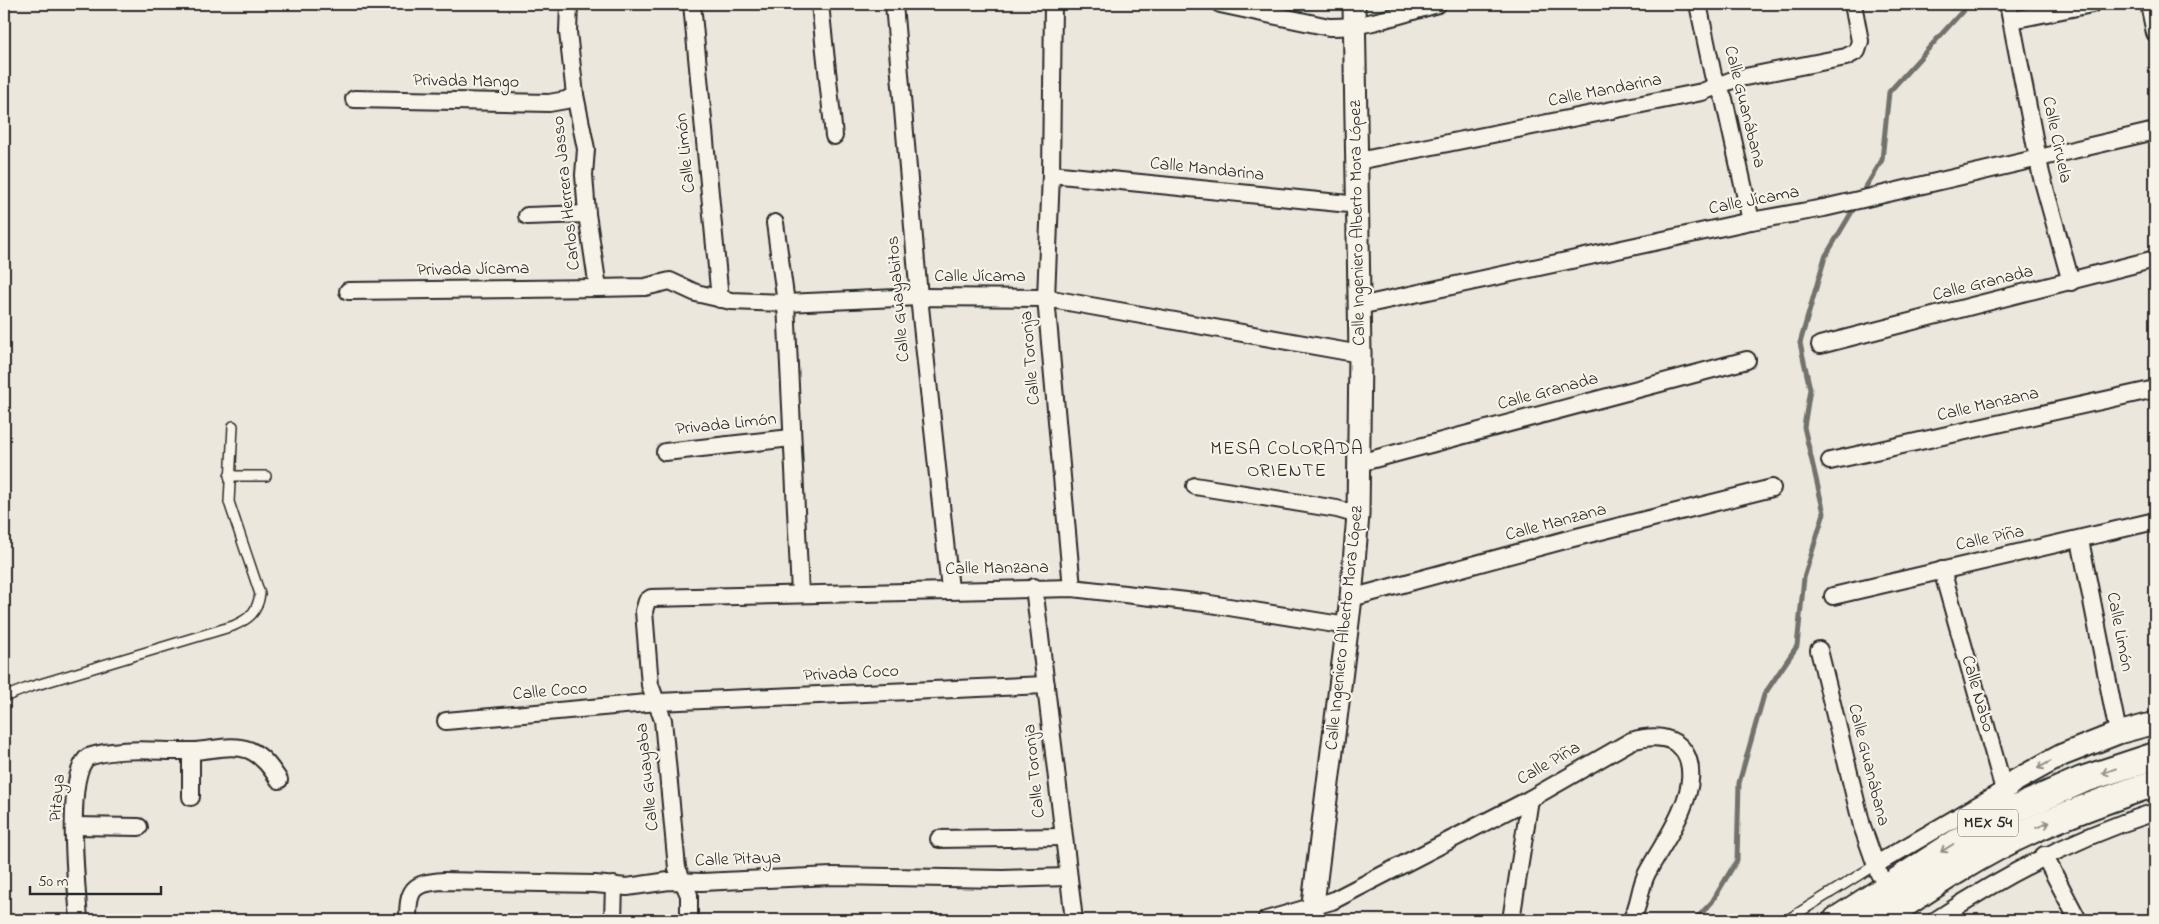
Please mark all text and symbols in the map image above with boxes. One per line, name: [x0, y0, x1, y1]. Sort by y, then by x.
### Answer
street label: Calle Guanábana: [1716, 43, 1772, 171]
street label: Calle Mandarina: [1546, 67, 1664, 115]
street label: Privada Mango: [413, 68, 519, 97]
street label: Calle Ciruela: [2034, 94, 2078, 186]
street label: Calle Ingeniero Alberto Mora López: [1343, 99, 1374, 346]
street label: Calle Limón: [669, 112, 703, 194]
street label: Carlos Herrera Jasso: [546, 115, 588, 271]
street label: Calle Mandarina: [1148, 151, 1266, 189]
street label: Calle Jícama: [1707, 179, 1801, 223]
street label: Calle Guayabitos: [881, 235, 917, 363]
street label: Privada Jícama: [416, 256, 530, 284]
street label: Calle Granada: [1930, 259, 2036, 309]
street label: Calle Jícama: [934, 264, 1026, 290]
street label: Calle Toronja: [1014, 310, 1048, 406]
street label: Calle Granada: [1495, 366, 1601, 418]
street label: Calle Manzana: [1935, 381, 2041, 429]
street label: Privada Limón: [674, 407, 778, 443]
district label: MESA COLORADA ORIENTE: [1210, 436, 1364, 485]
street label: Calle Manzana: [1503, 497, 1609, 549]
street label: Calle Ingeniero Alberto Mora López: [1319, 504, 1372, 752]
street label: Calle Piña: [1953, 519, 2027, 559]
street label: Calle Manzana: [945, 555, 1049, 583]
street label: Calle Limón: [2099, 590, 2139, 674]
street label: Calle Nabo: [1954, 652, 2000, 736]
street label: Privada Coco: [803, 659, 899, 689]
street label: Calle Coco: [512, 676, 588, 708]
street label: Calle Guanábana: [1840, 701, 1896, 829]
street label: Calle Guayaba: [629, 722, 667, 832]
street label: Calle Toronja: [1017, 723, 1053, 819]
street label: Calle Piña: [1512, 735, 1586, 793]
one-way arrow: [2038, 760, 2052, 770]
one-way arrow: [2102, 767, 2117, 776]
street label: Pitaya: [43, 773, 73, 823]
road number: MEX 54: [1958, 810, 2018, 836]
one-way arrow: [2035, 820, 2050, 830]
one-way arrow: [1940, 843, 1954, 854]
street label: Calle Pitaya: [694, 846, 782, 874]
scale bar: [30, 864, 161, 896]
text: 50 m: [38, 871, 69, 893]

